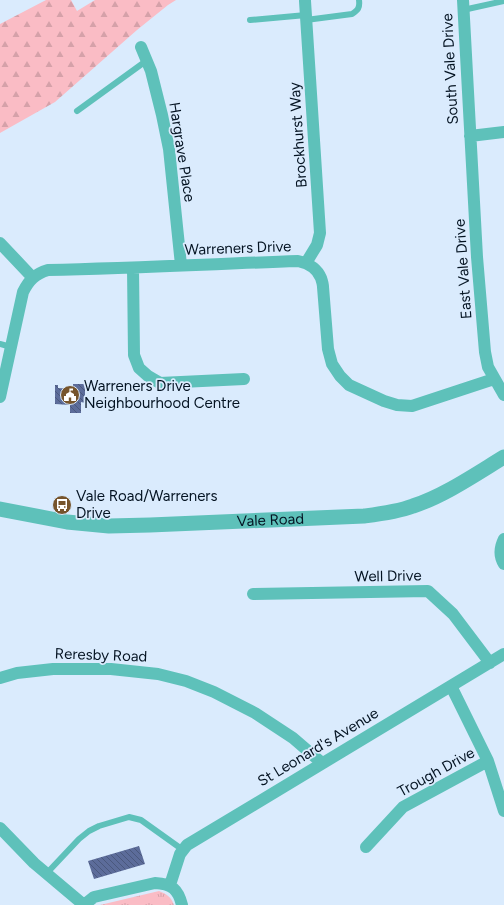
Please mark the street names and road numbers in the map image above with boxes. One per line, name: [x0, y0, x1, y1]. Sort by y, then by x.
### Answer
street label: South Vale Drive: [438, 13, 462, 125]
street label: Brockhurst Way: [285, 82, 311, 188]
street label: Hargrave Place: [165, 101, 199, 203]
street label: East Vale Drive: [451, 218, 475, 320]
street label: Warreners Drive: [184, 237, 292, 259]
street label: Vale Road: [236, 510, 304, 530]
street label: Well Drive: [354, 566, 422, 586]
street label: Reresby Road: [54, 644, 148, 666]
street label: St Leonard's Avenue: [254, 704, 382, 790]
street label: Trough Drive: [394, 743, 478, 801]

